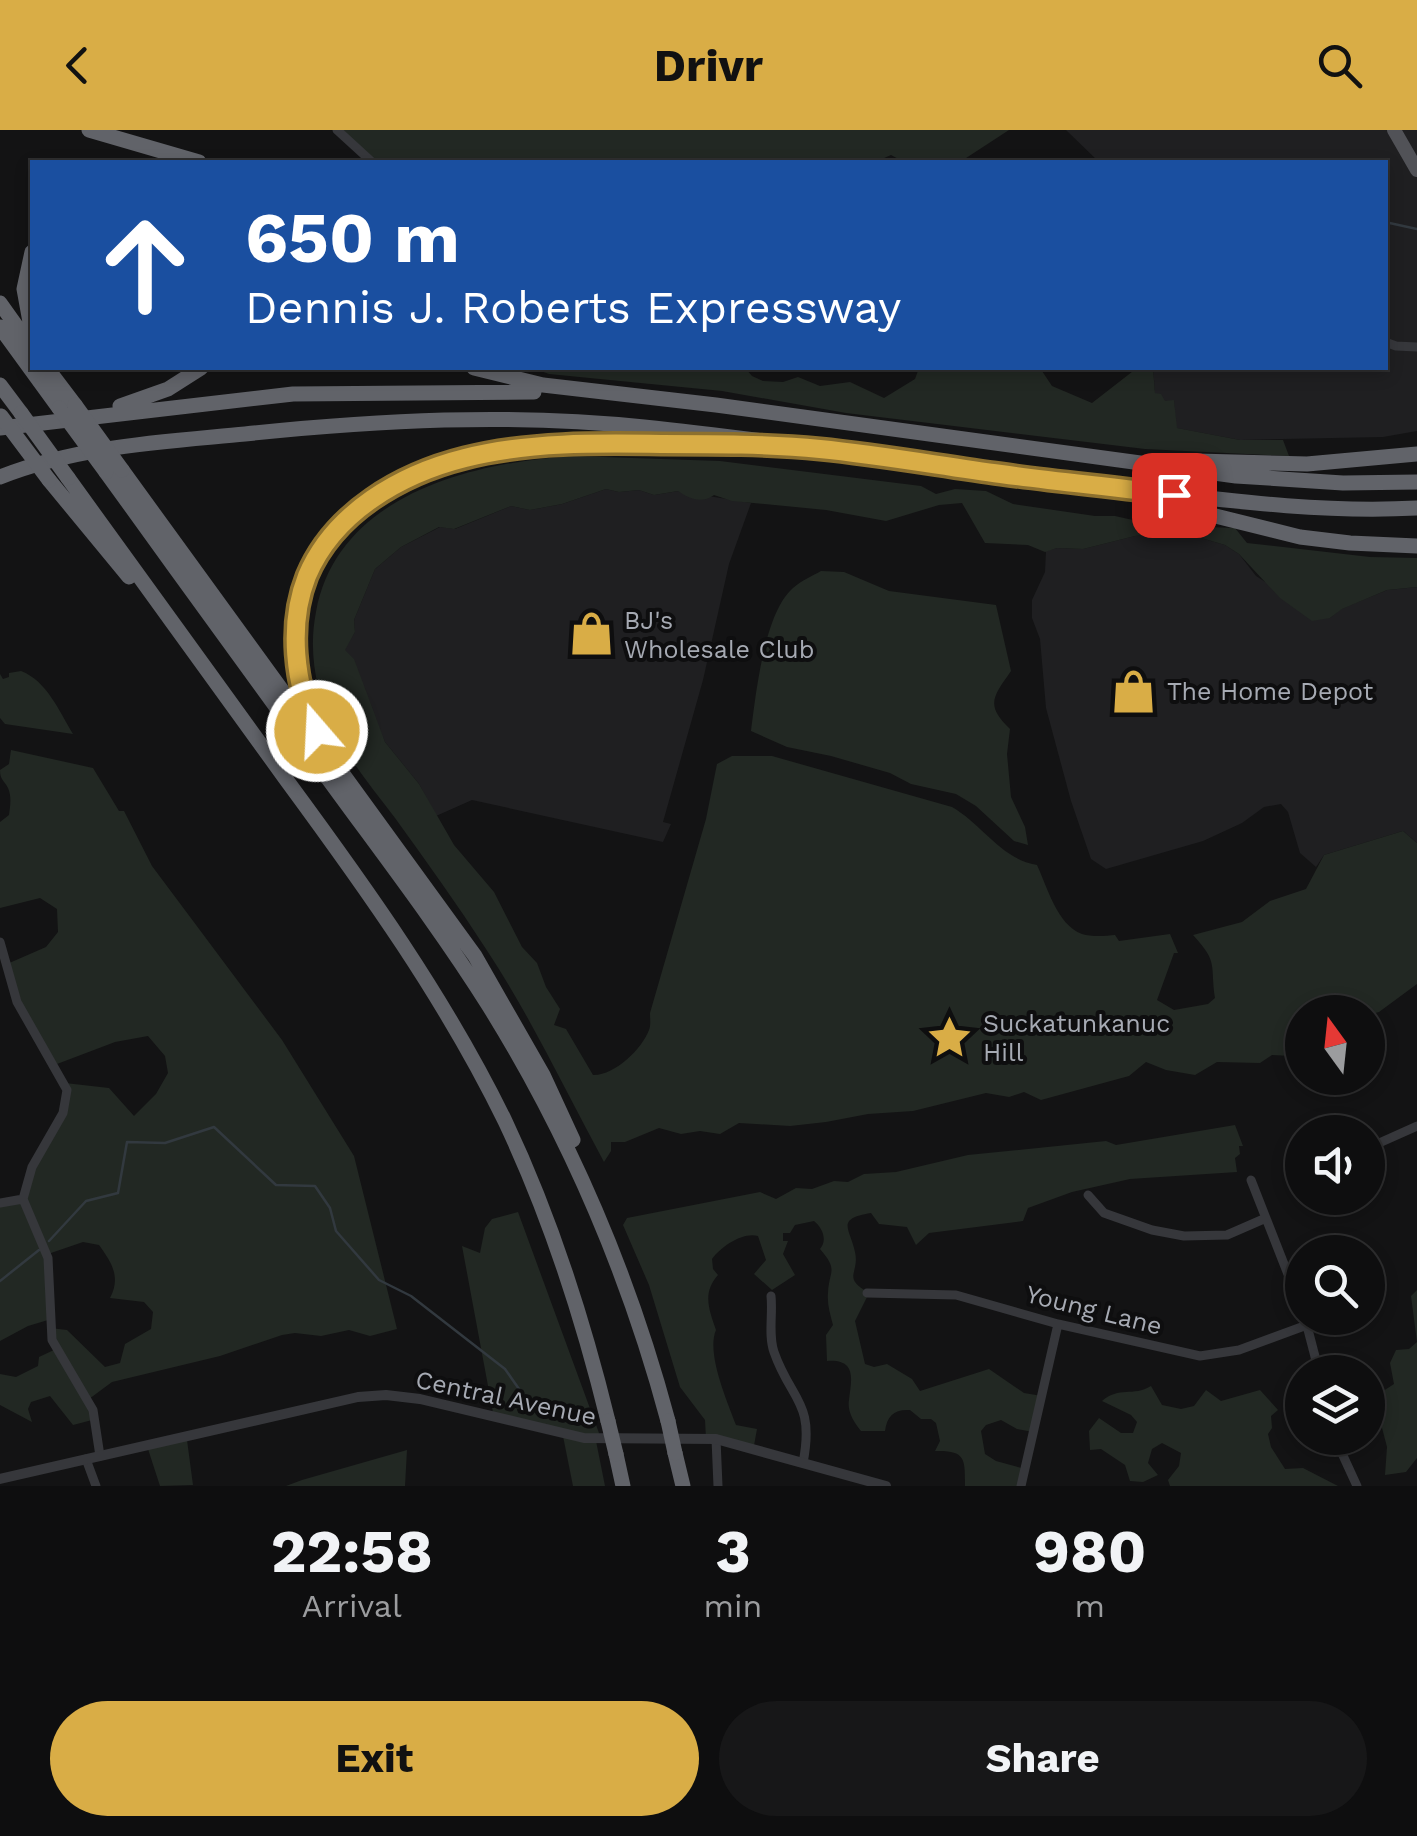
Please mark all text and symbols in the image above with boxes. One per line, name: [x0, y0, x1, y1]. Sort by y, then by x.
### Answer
icon: back: [50, 38, 105, 93]
icon: search: [1312, 38, 1367, 93]
text: Drivr: [654, 39, 763, 92]
text: 650 m: [245, 197, 460, 279]
icon: ahead: [80, 200, 210, 330]
text: Dennis J. Roberts Expressway: [245, 281, 901, 334]
pin: [1132, 453, 1217, 538]
icon: arrive: [1147, 468, 1202, 523]
place label: BJ's Wholesale Club: [624, 606, 814, 664]
shop icon: BJ's Wholesale Club: [567, 610, 615, 658]
shop icon: The Home Depot: [1110, 667, 1158, 715]
place label: The Home Depot: [1167, 677, 1374, 706]
position arrow: [265, 679, 369, 783]
north arrow: [1285, 995, 1385, 1095]
map controls: [1285, 995, 1385, 1455]
place label: Suckatunkanuc Hill: [983, 1009, 1170, 1067]
place icon: Suckatunkanuc Hill: [926, 1013, 974, 1061]
button: sound: [1285, 1115, 1385, 1215]
button: search: [1285, 1235, 1385, 1335]
street label: Young Lane: [1023, 1279, 1165, 1341]
button: layers: [1285, 1355, 1385, 1455]
street label: Central Avenue: [413, 1365, 599, 1431]
text: 22:58: [271, 1516, 433, 1587]
text: 3: [715, 1516, 751, 1587]
text: 980: [1033, 1516, 1146, 1587]
text: Arrival: [302, 1587, 402, 1625]
text: min: [704, 1587, 762, 1625]
text: m: [1074, 1587, 1105, 1625]
button: Exit: [50, 1701, 699, 1816]
button: Share: [719, 1701, 1367, 1816]

